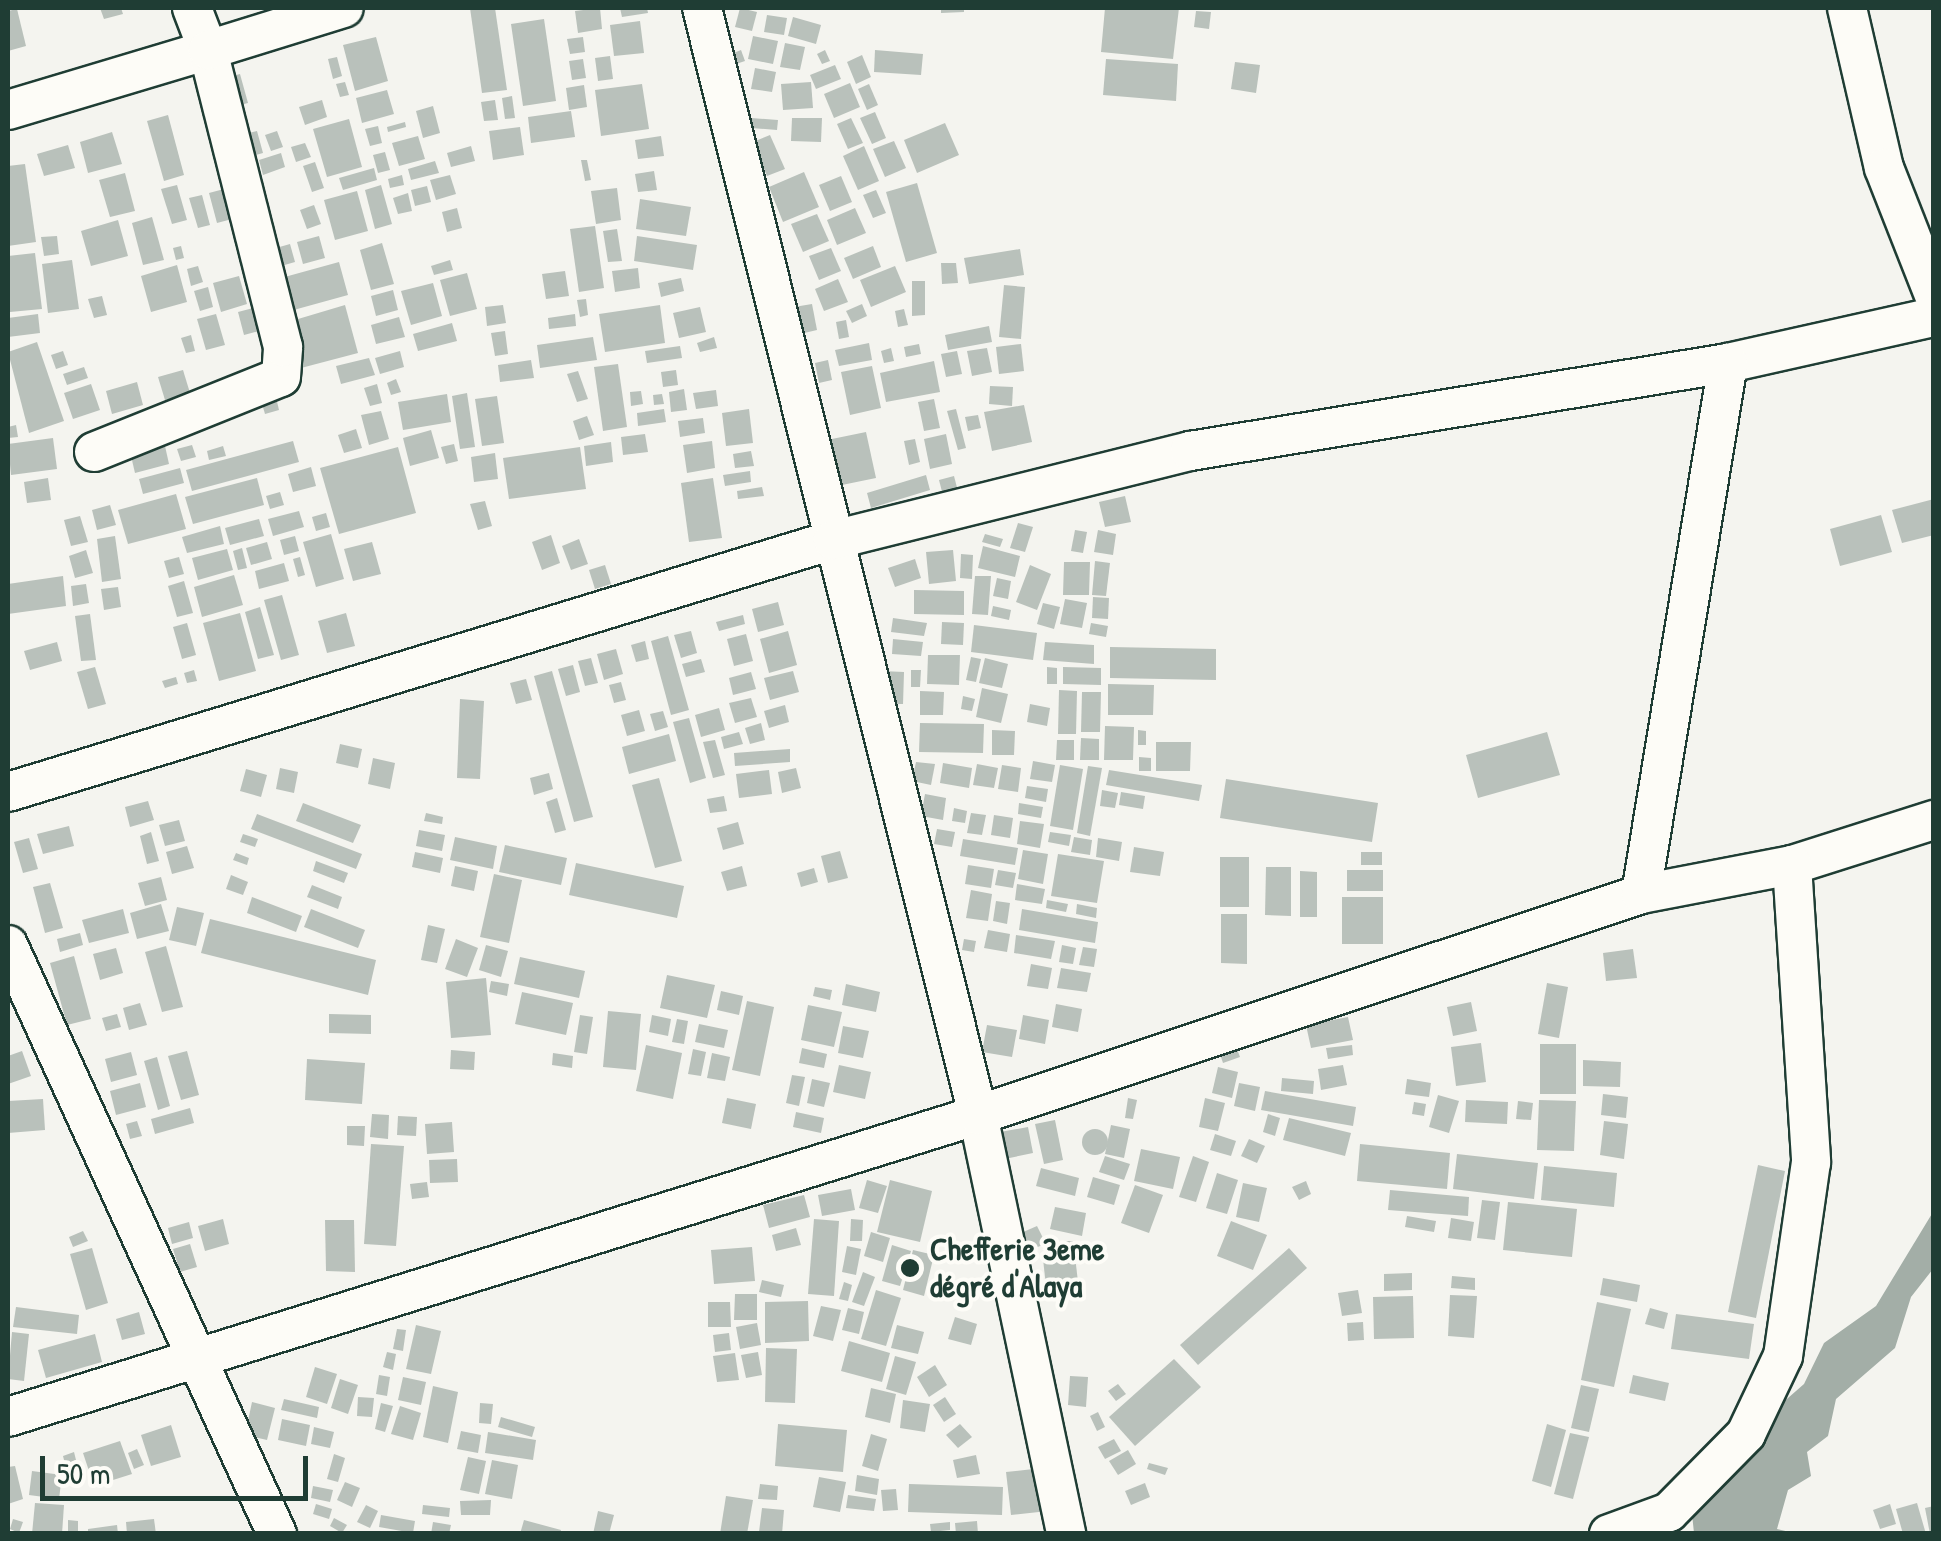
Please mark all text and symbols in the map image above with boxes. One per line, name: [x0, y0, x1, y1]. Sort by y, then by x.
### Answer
place label: Chefferie 3eme dégré d'Alaya: [930, 1231, 1104, 1306]
marker: Chefferie 3eme dégré d'Alaya: [899, 1257, 921, 1279]
scale bar: [45, 1436, 312, 1498]
text: 50 m: [57, 1453, 110, 1493]

